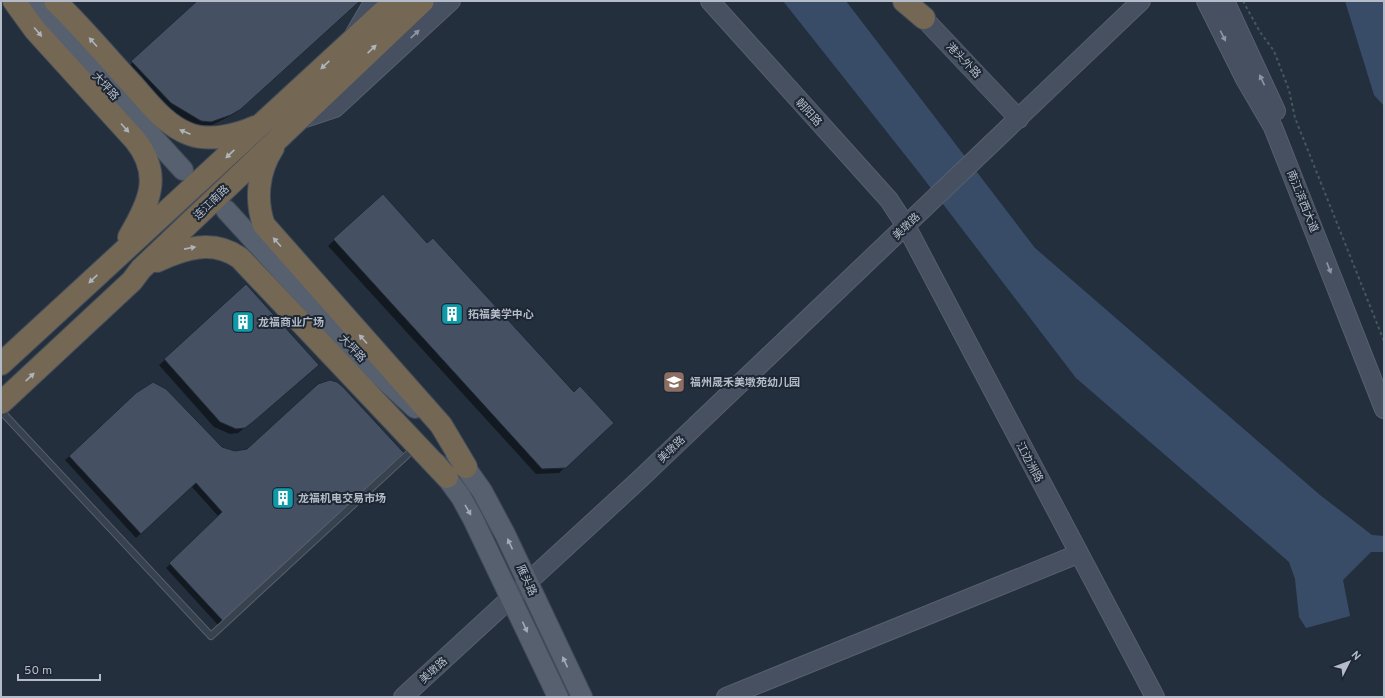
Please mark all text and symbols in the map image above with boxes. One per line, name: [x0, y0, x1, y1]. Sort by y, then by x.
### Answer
one-way arrow: [33, 27, 42, 37]
one-way arrow: [410, 30, 420, 39]
one-way arrow: [1220, 30, 1227, 42]
one-way arrow: [89, 37, 98, 47]
street label: 港头外路: [943, 40, 984, 81]
one-way arrow: [367, 44, 377, 53]
one-way arrow: [320, 60, 330, 70]
street label: 大坪路: [89, 70, 121, 104]
one-way arrow: [1258, 74, 1264, 86]
street label: 朝阳路: [792, 96, 824, 130]
one-way arrow: [120, 123, 130, 133]
one-way arrow: [179, 129, 191, 135]
one-way arrow: [224, 149, 235, 158]
street label: 南江滨西大道: [1283, 168, 1321, 235]
street label: 连江南路: [191, 182, 232, 223]
street label: 美墩路: [890, 210, 923, 243]
one-way arrow: [273, 237, 282, 246]
one-way arrow: [184, 245, 196, 251]
one-way arrow: [1327, 263, 1333, 275]
one-way arrow: [88, 275, 98, 284]
building icon: 拓福美学中心: [439, 301, 465, 327]
place label: 拓福美学中心: [468, 308, 534, 322]
building icon: 龙福商业广场: [230, 309, 256, 335]
place label: 龙福商业广场: [258, 316, 324, 330]
street label: 大坪路: [336, 332, 369, 366]
one-way arrow: [359, 333, 368, 344]
school or university icon: 福州晟禾美墩苑幼儿园: [661, 369, 687, 395]
one-way arrow: [25, 373, 34, 382]
place label: 福州晟禾美墩苑幼儿园: [690, 376, 800, 390]
street label: 美墩路: [655, 433, 688, 466]
street label: 江边洲路: [1013, 440, 1046, 485]
building icon: 龙福机电交易市场: [270, 485, 296, 511]
place label: 龙福机电交易市场: [298, 492, 386, 506]
one-way arrow: [465, 504, 472, 516]
one-way arrow: [507, 538, 513, 550]
street label: 雁头路: [513, 563, 539, 598]
one-way arrow: [522, 621, 528, 633]
north arrow: [1329, 642, 1369, 682]
text: N: [1348, 648, 1364, 664]
street label: 美墩路: [417, 655, 451, 687]
scale bar: [18, 656, 100, 682]
one-way arrow: [562, 656, 568, 667]
text: 50 m: [24, 663, 52, 679]

